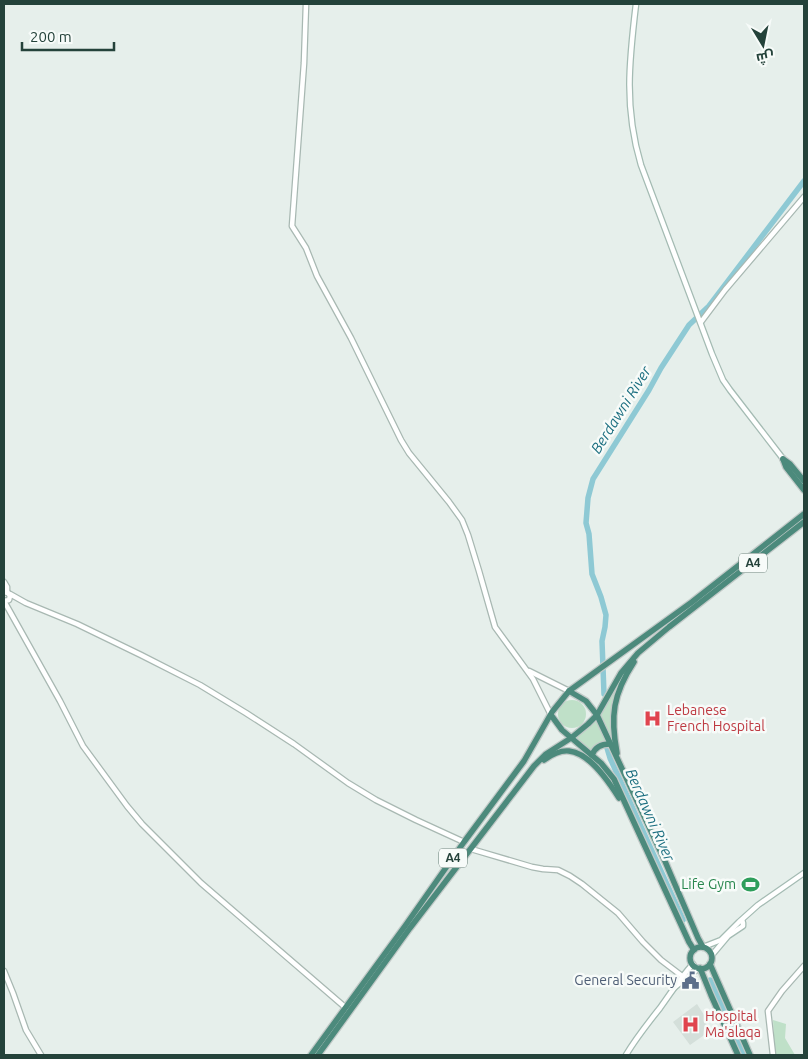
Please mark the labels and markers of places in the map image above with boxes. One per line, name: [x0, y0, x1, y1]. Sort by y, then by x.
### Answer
place label: Lebanese French Hospital: [667, 702, 765, 734]
hospital icon: Lebanese French Hospital: [643, 708, 663, 728]
sports icon: Life Gym: [740, 874, 760, 894]
place label: Life Gym: [681, 876, 736, 892]
public building icon: General Security: [681, 970, 701, 990]
place label: General Security: [574, 972, 677, 988]
place label: Hospital Ma'alaqa: [705, 1008, 761, 1040]
hospital icon: Hospital Ma'alaqa: [681, 1014, 701, 1034]

